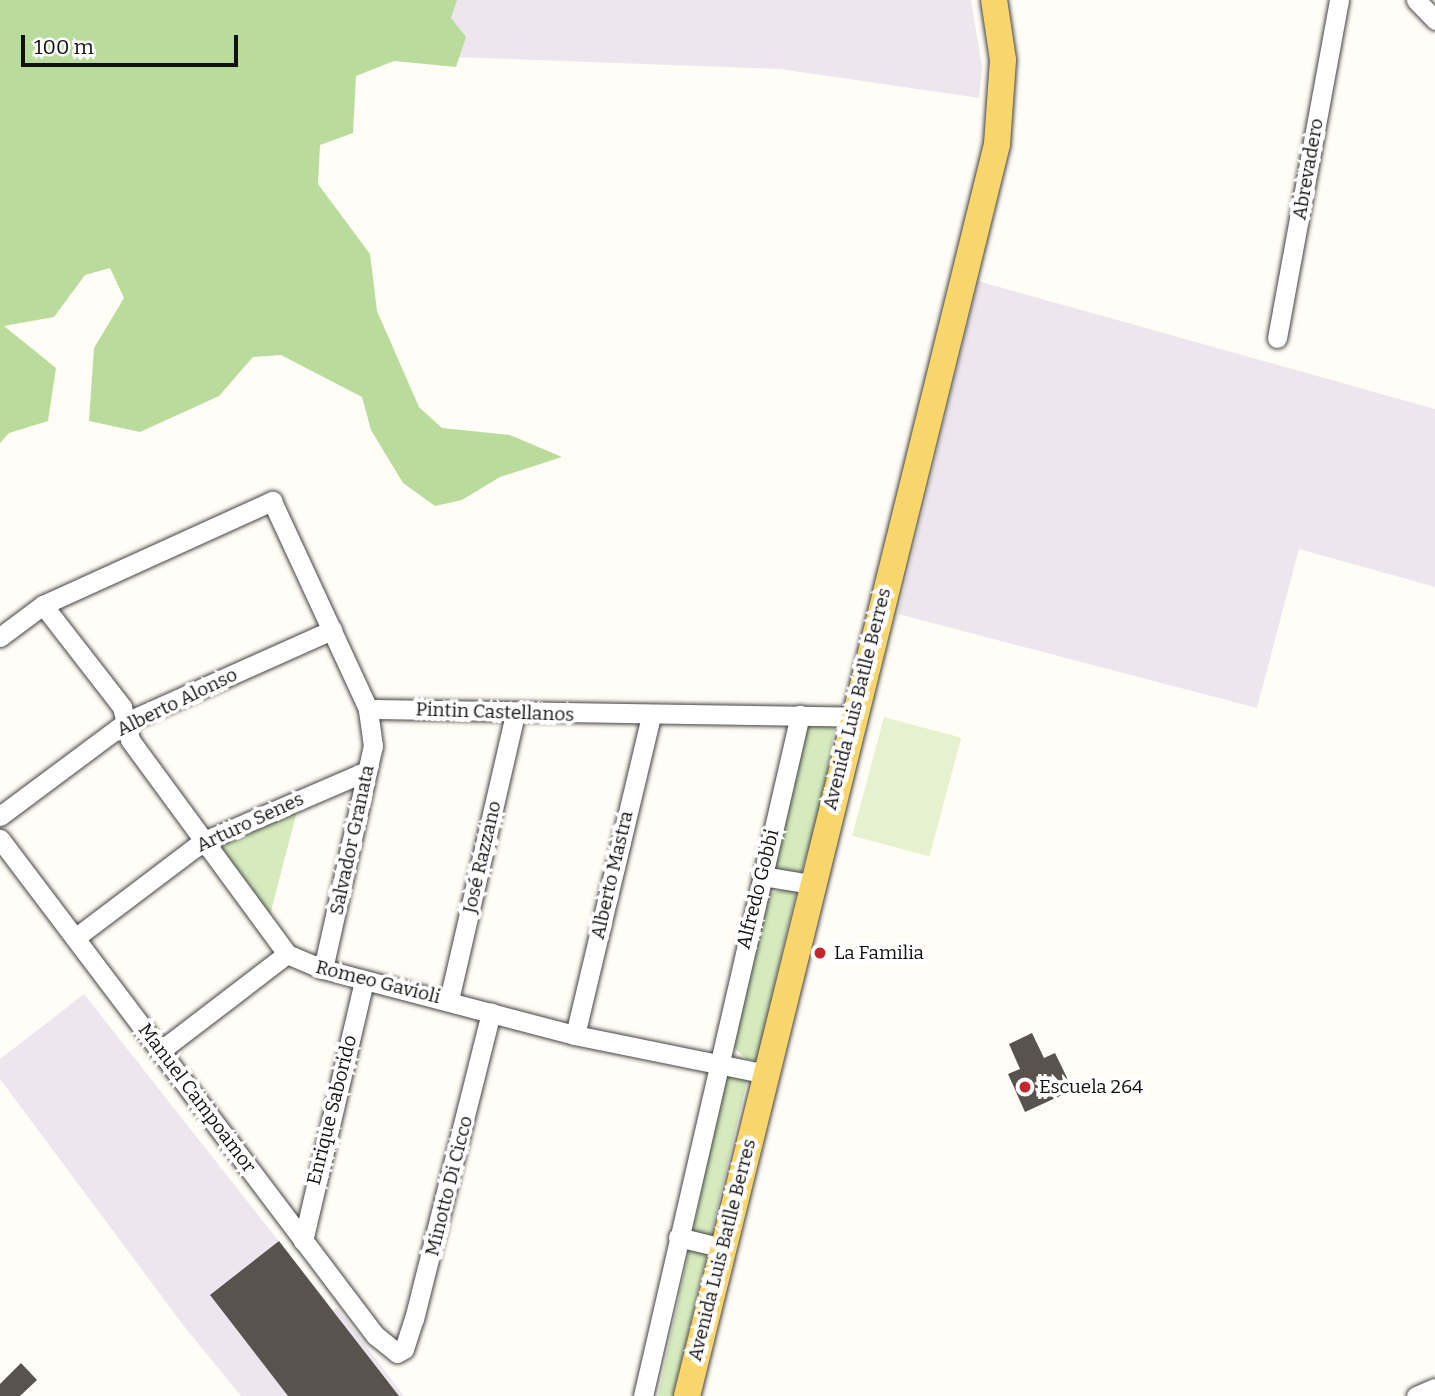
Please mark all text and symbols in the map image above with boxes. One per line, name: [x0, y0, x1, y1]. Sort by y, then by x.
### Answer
scale bar: [24, 21, 242, 65]
text: 100 m: [34, 34, 94, 60]
street label: Abrevadero: [1288, 116, 1328, 222]
street label: Avenida Luis Batlle Berres: [818, 586, 896, 812]
street label: Alberto Alonso: [113, 663, 241, 741]
street label: Pintin Castellanos: [415, 698, 575, 726]
street label: Salvador Granata: [325, 763, 379, 917]
street label: Arturo Senes: [193, 787, 307, 857]
street label: José Razzano: [458, 799, 506, 915]
street label: Alberto Mastra: [586, 809, 638, 941]
street label: Alfredo Gobbi: [732, 827, 784, 951]
place label: La Familia: [834, 942, 924, 964]
marker: La Familia: [812, 945, 828, 961]
street label: Romeo Gavioli: [313, 956, 443, 1008]
street label: Manuel Campoamor: [133, 1019, 261, 1177]
street label: Enrique Saborido: [302, 1033, 362, 1187]
place label: Escuela 264: [1039, 1076, 1143, 1098]
marker: Escuela 264: [1017, 1079, 1033, 1095]
street label: Minotto Di Cicco: [421, 1114, 477, 1258]
street label: Avenida Luis Batlle Berres: [683, 1137, 761, 1363]

